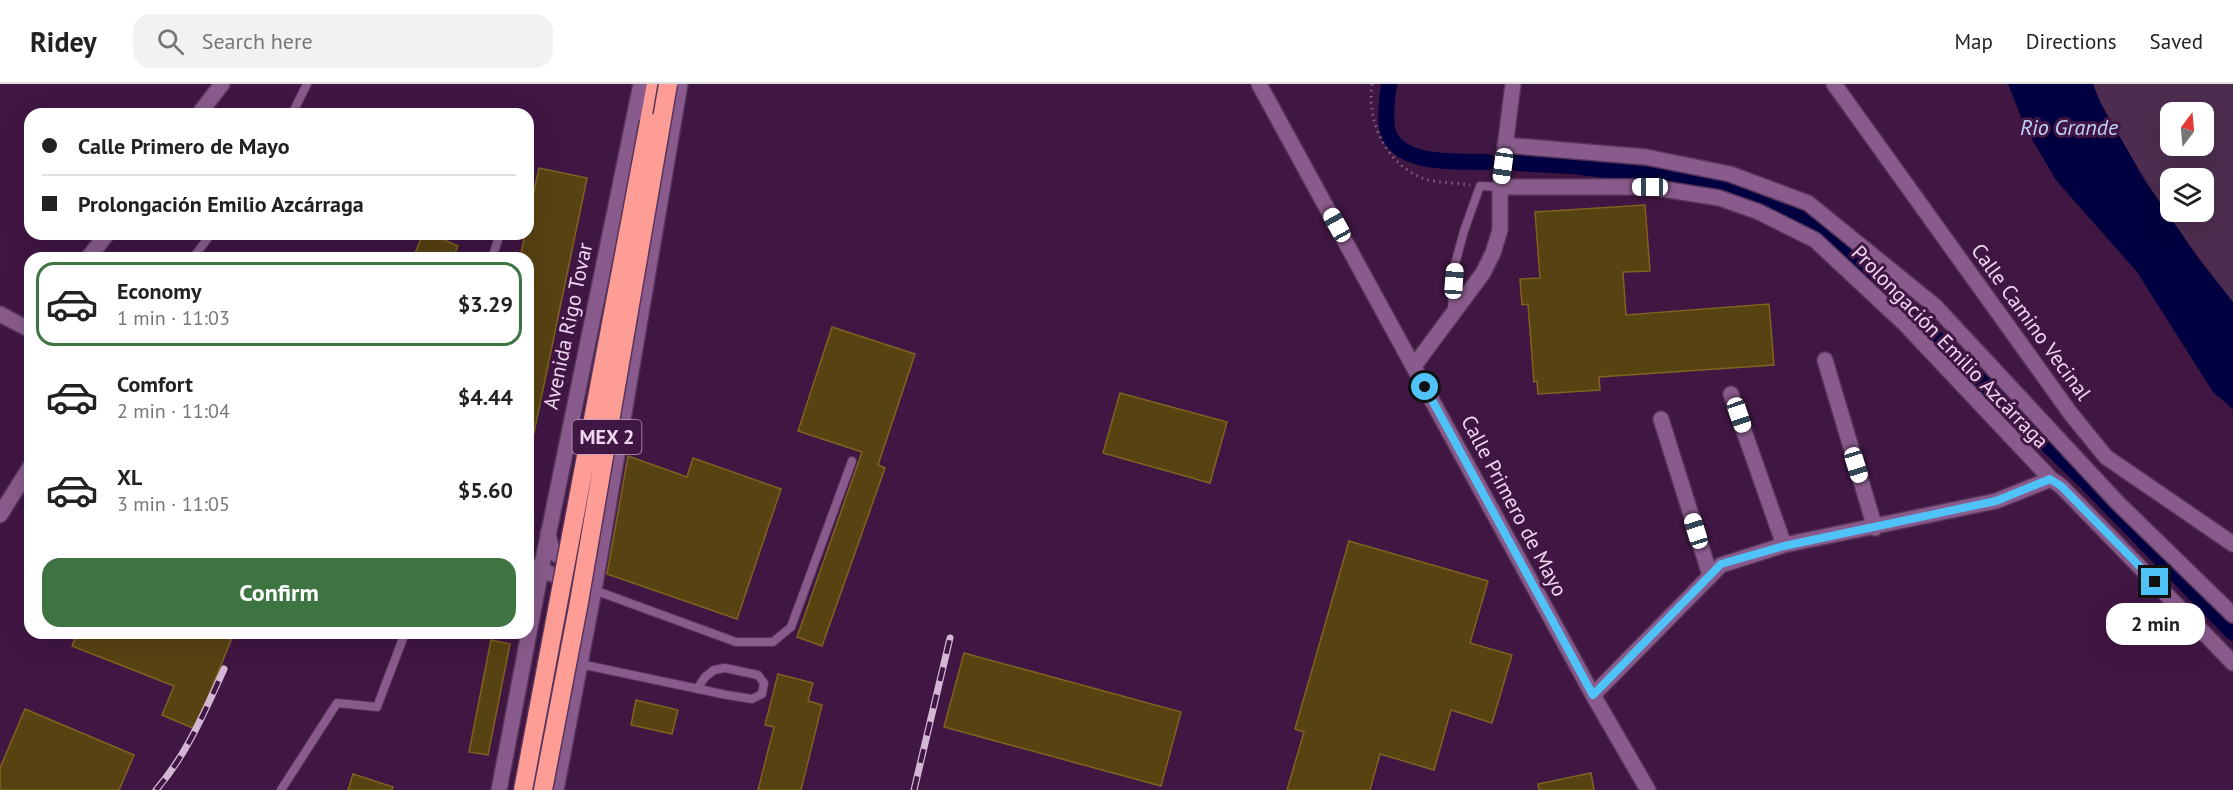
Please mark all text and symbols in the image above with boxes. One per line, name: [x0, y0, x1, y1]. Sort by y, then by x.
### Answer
search box: [133, 14, 553, 68]
text: Ridey: [30, 23, 97, 60]
icon: search: [154, 25, 187, 58]
text: Search here: [202, 27, 313, 55]
text: Map: [1954, 28, 1993, 55]
text: Directions: [2026, 28, 2117, 55]
text: Saved: [2150, 28, 2203, 55]
north arrow: [2160, 102, 2214, 156]
map controls: [2160, 102, 2214, 222]
water label: Rio Grande: [2020, 113, 2119, 141]
text: Calle Primero de Mayo: [78, 132, 290, 160]
car: [1492, 147, 1514, 185]
button: layers: [2160, 168, 2214, 222]
car: [1632, 178, 1668, 196]
text: Prolongación Emilio Azcárraga: [78, 190, 364, 218]
car: [1320, 205, 1354, 245]
street label: Calle Camino Vecinal: [1965, 238, 2097, 405]
street label: Prolongación Emilio Azcárraga: [1846, 239, 2055, 454]
street label: Avenida Rigo Tovar: [537, 240, 598, 412]
car: [1444, 262, 1464, 300]
icon: car: [45, 277, 99, 331]
text: Economy: [117, 277, 201, 305]
text: $3.29: [458, 290, 513, 318]
text: 1 min · 11:03: [117, 305, 230, 331]
icon: car: [45, 370, 99, 424]
text: Comfort: [117, 370, 193, 398]
route start: [1411, 373, 1438, 400]
text: $4.44: [458, 383, 513, 411]
car: [1725, 395, 1753, 435]
text: 2 min · 11:04: [117, 398, 230, 424]
street label: Calle Primero de Mayo: [1455, 410, 1574, 601]
road number: MEX 2: [572, 420, 642, 454]
car: [1842, 445, 1870, 485]
icon: car: [45, 463, 99, 517]
text: XL: [117, 463, 142, 491]
text: $5.60: [458, 476, 513, 504]
text: 3 min · 11:05: [117, 491, 230, 517]
car: [1682, 511, 1710, 551]
button: Confirm: [42, 558, 516, 627]
route end: [2141, 568, 2168, 595]
callout: 2 min: [2106, 603, 2204, 645]
text: 2 min: [2131, 611, 2180, 637]

